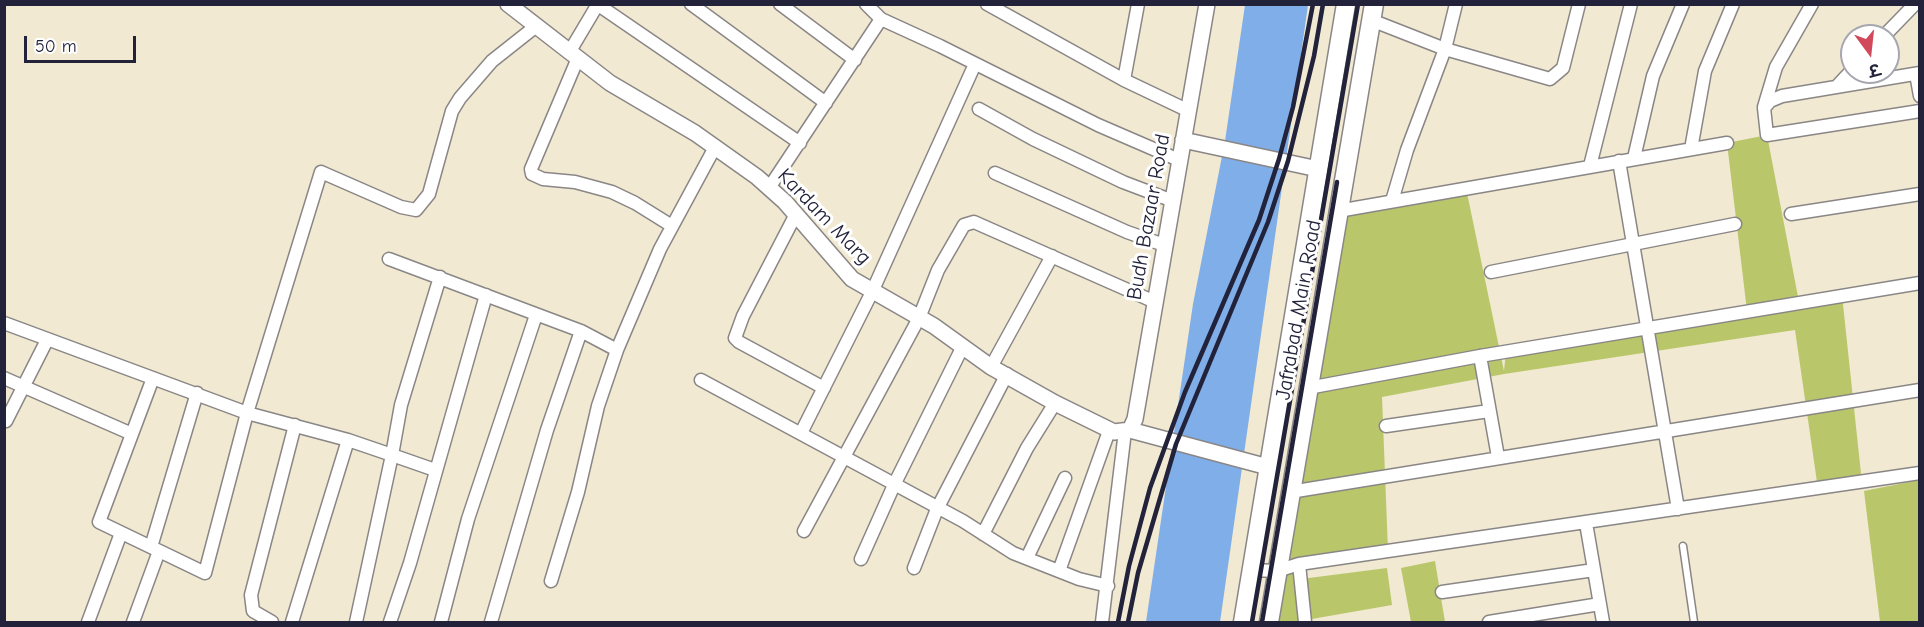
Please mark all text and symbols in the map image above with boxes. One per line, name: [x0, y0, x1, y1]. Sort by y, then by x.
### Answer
scale bar: [27, 24, 140, 62]
north arrow: [1840, 24, 1900, 84]
text: 50 m: [35, 36, 77, 57]
text: उ: [1867, 59, 1882, 80]
street label: Budh Bazaar Road: [1122, 132, 1176, 302]
street label: Kardam Marg: [772, 164, 876, 270]
street label: Jafrabad Main Road: [1271, 218, 1327, 402]

